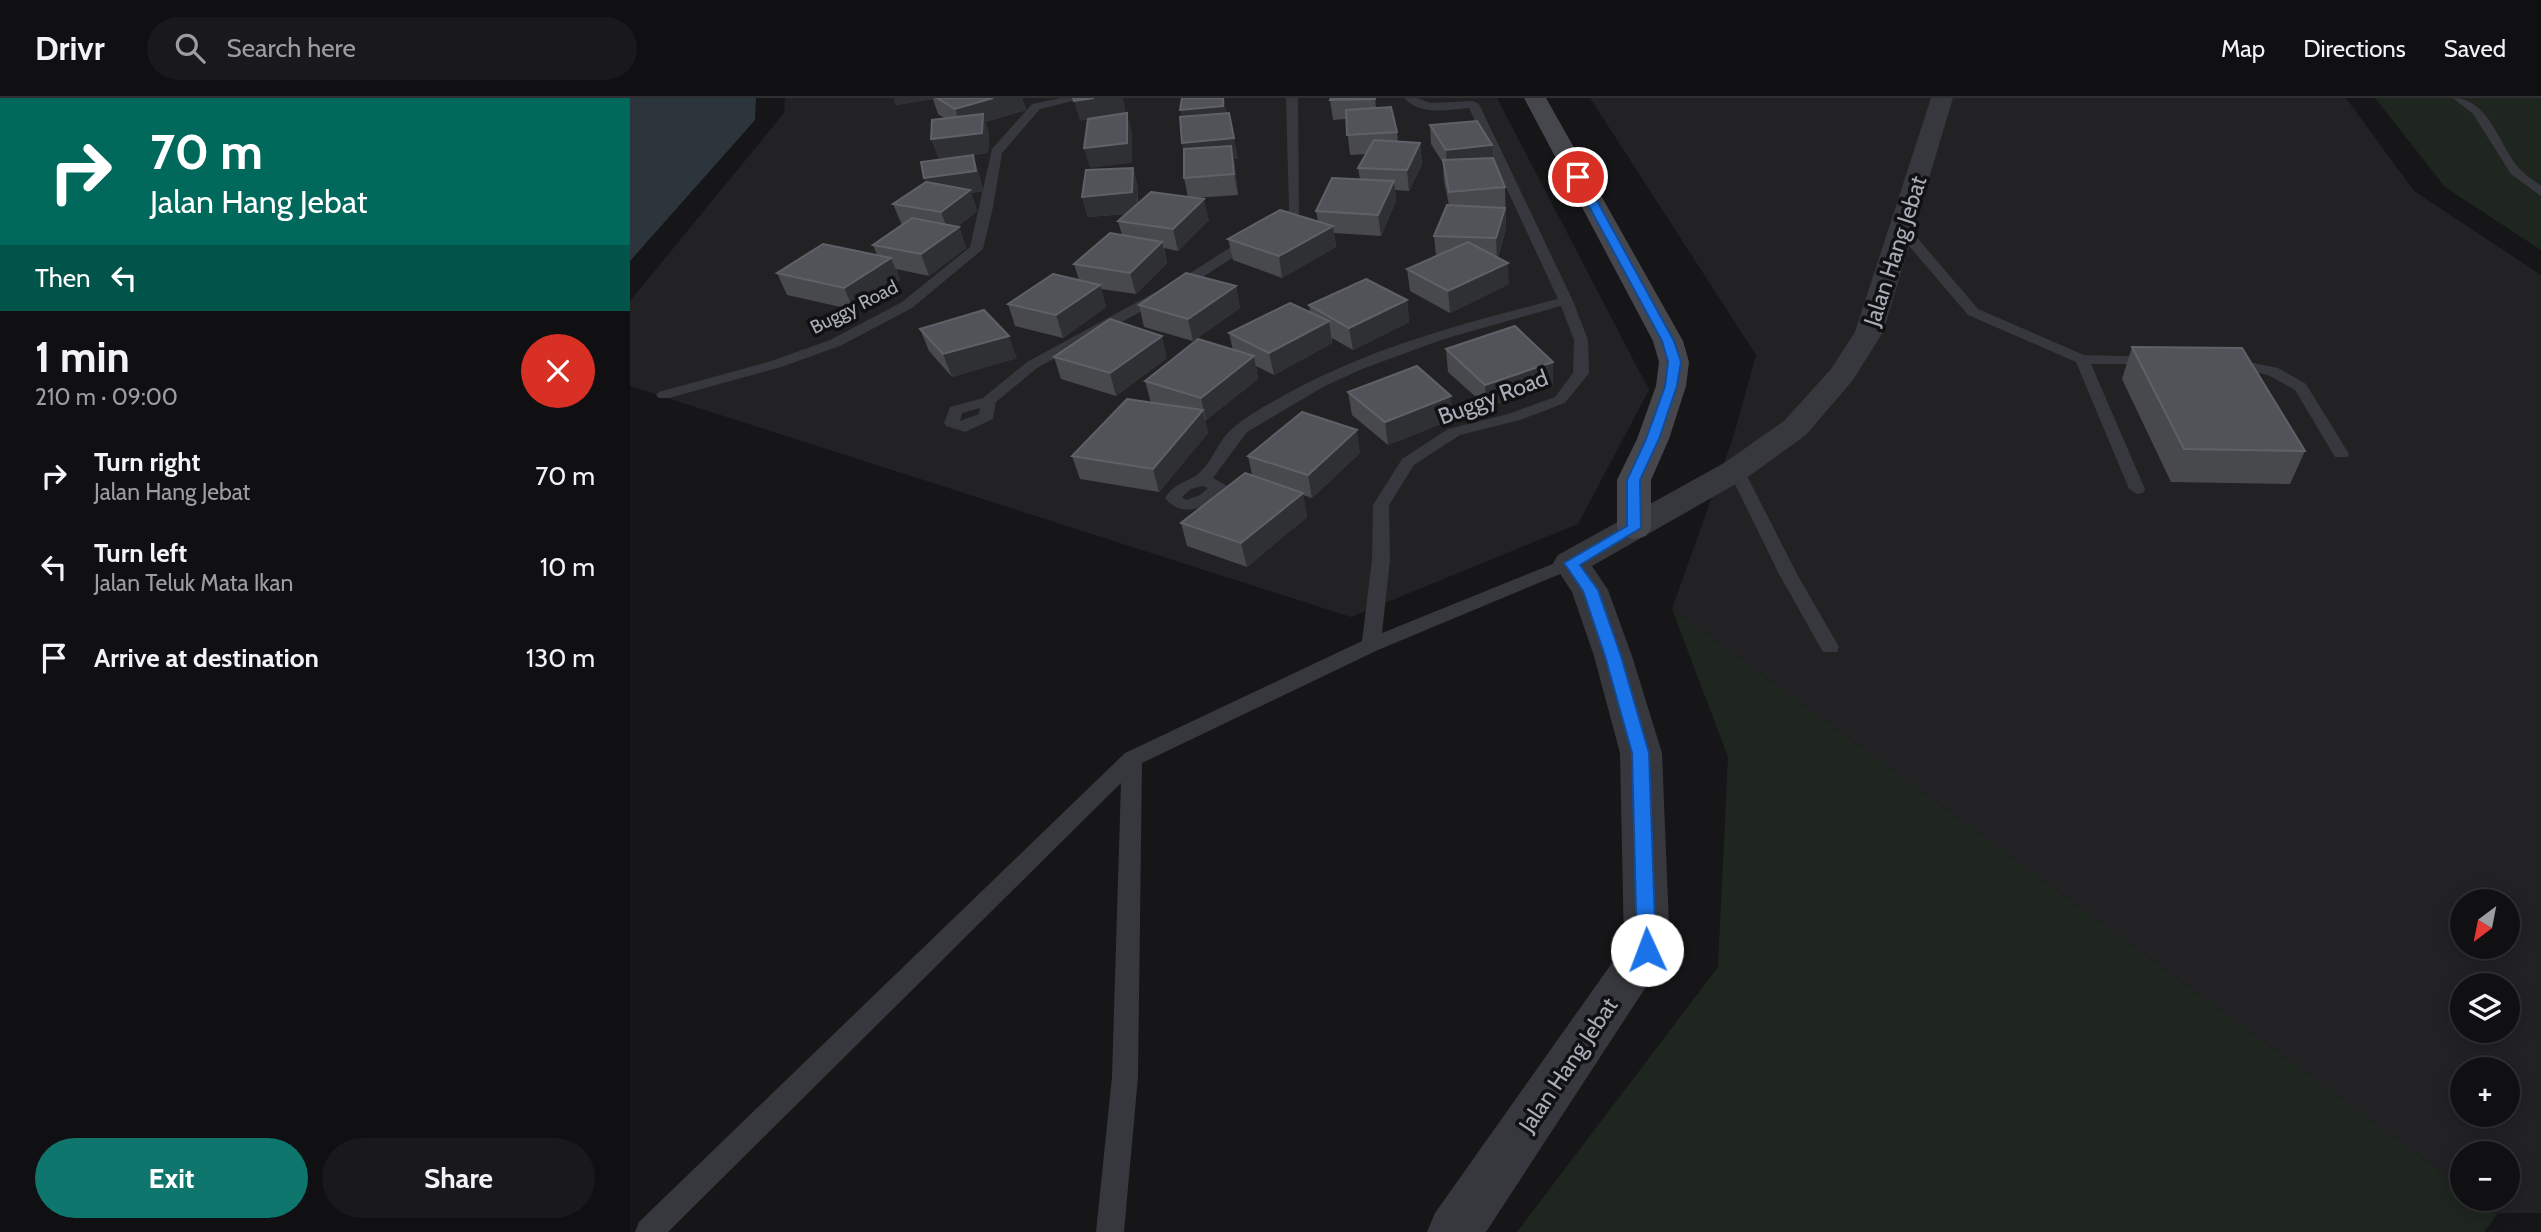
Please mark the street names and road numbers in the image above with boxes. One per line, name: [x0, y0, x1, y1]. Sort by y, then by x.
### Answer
street label: Jalan Hang Jebat: [1857, 172, 1933, 331]
street label: Buggy Road: [806, 275, 902, 339]
street label: Buggy Road: [1434, 363, 1552, 431]
street label: Jalan Hang Jebat: [1512, 992, 1623, 1138]

